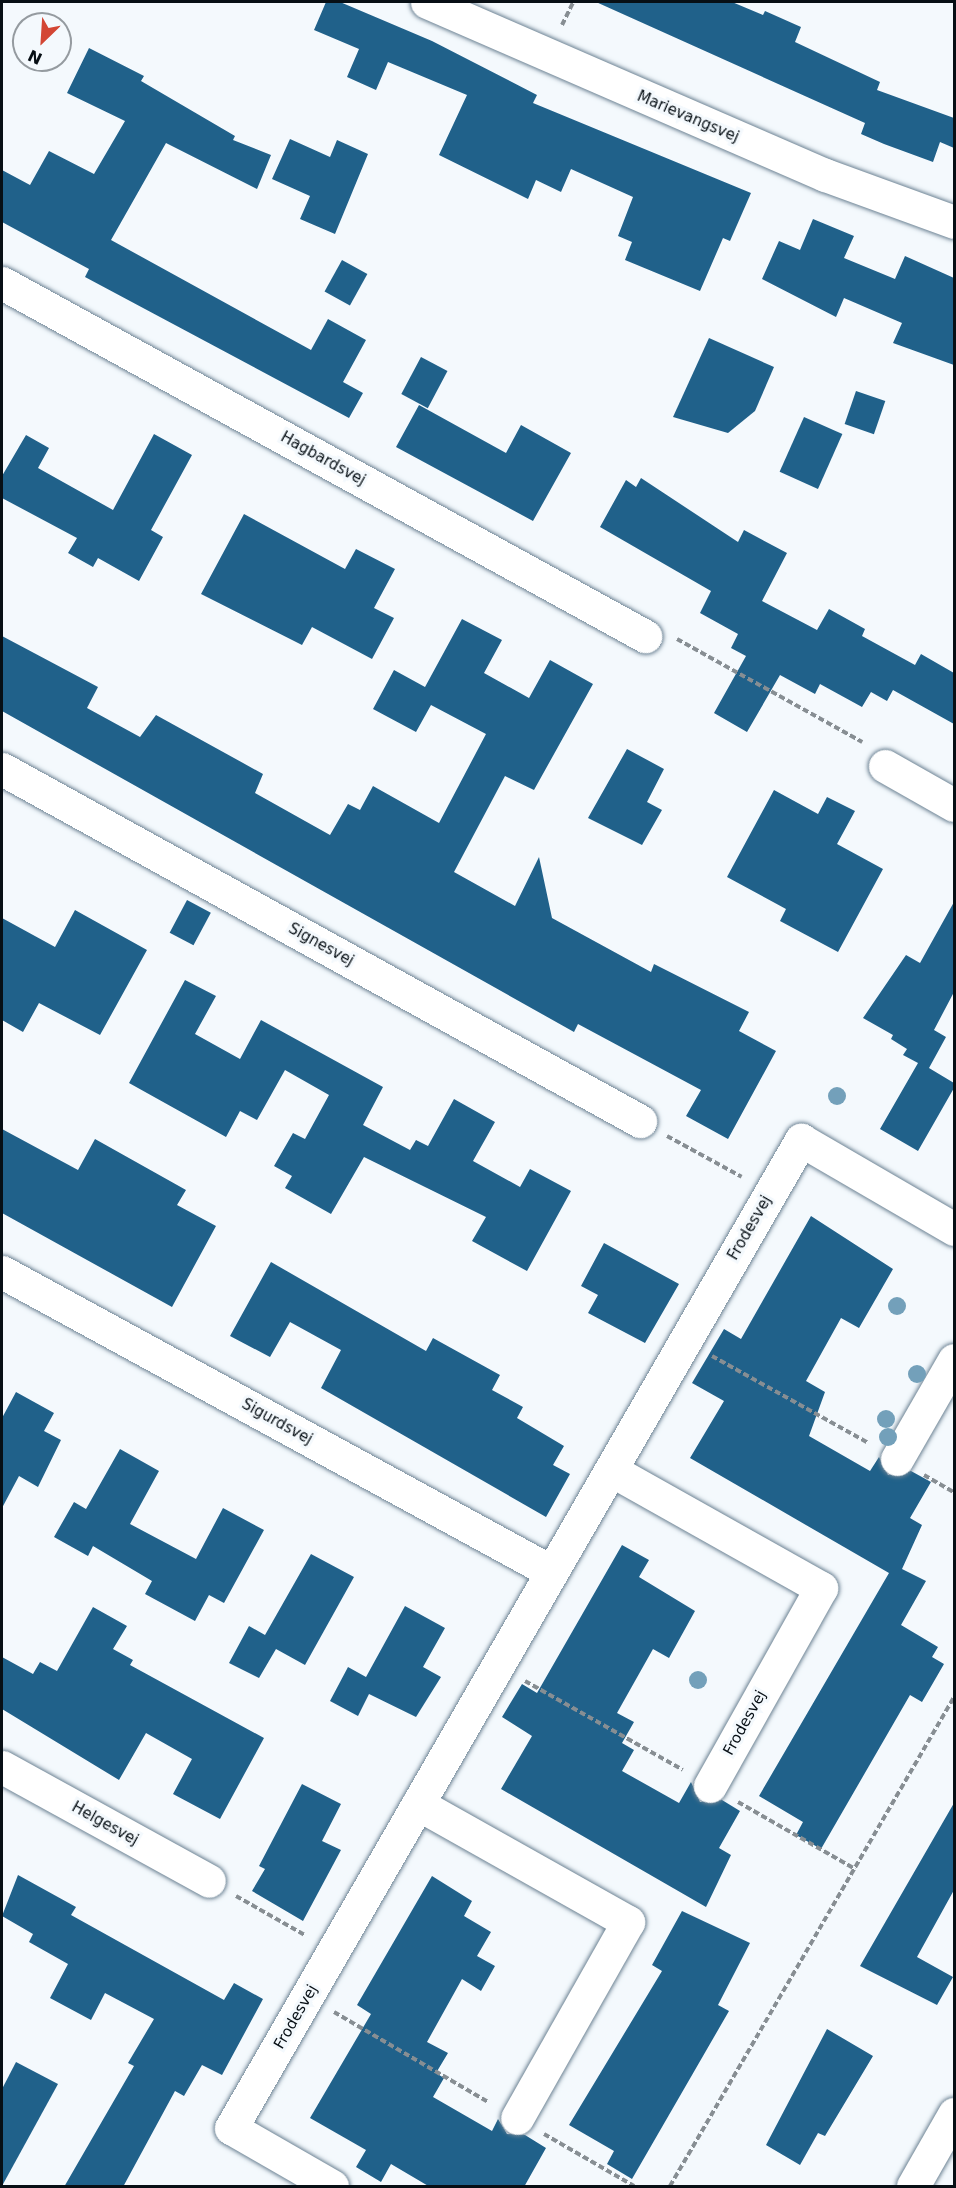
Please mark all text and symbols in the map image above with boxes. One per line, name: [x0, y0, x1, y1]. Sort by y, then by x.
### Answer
north arrow: [12, 12, 72, 72]
text: N: [25, 46, 45, 68]
street label: Marievangsvej: [634, 87, 742, 147]
street label: Hagbardsvej: [277, 428, 369, 490]
street label: Signesvej: [285, 920, 357, 970]
street label: Frodesvej: [724, 1193, 776, 1263]
street label: Sigurdsvej: [238, 1395, 316, 1449]
street label: Frodesvej: [720, 1687, 770, 1759]
street label: Helgesvej: [68, 1798, 142, 1850]
street label: Frodesvej: [270, 1982, 322, 2052]

